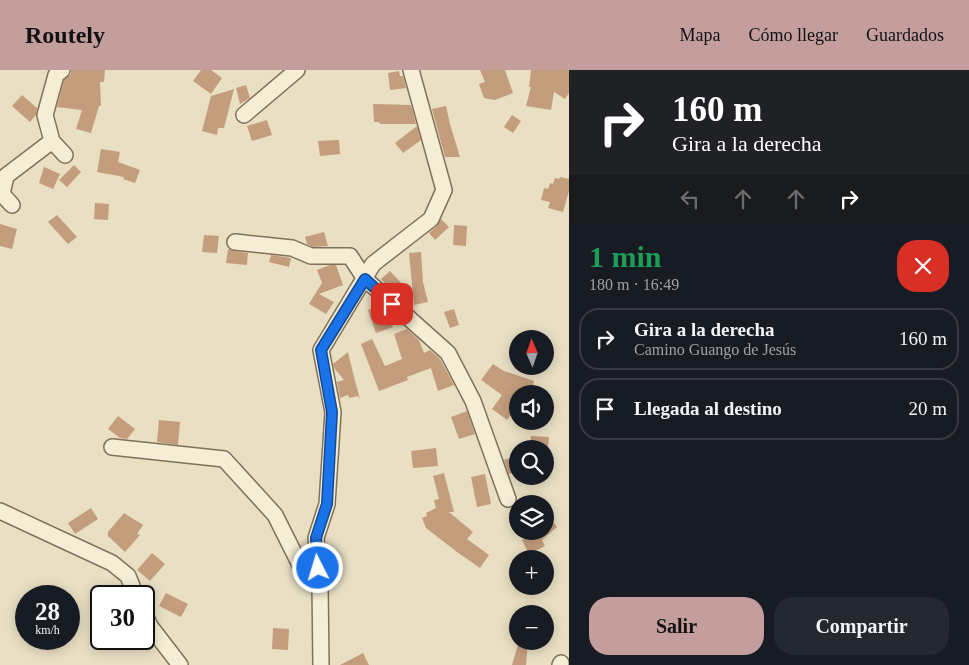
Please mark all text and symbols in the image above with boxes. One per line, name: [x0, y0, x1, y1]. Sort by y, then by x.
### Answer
text: Routely: [25, 22, 105, 48]
text: Mapa: [680, 25, 721, 45]
text: Cómo llegar: [749, 25, 838, 45]
text: Guardados: [866, 25, 944, 45]
icon: right: [589, 90, 654, 155]
text: 160 m: [672, 90, 762, 129]
text: Gira a la derecha: [672, 131, 822, 156]
icon: left: [676, 185, 704, 213]
icon: ahead: [729, 185, 757, 213]
icon: ahead: [782, 185, 810, 213]
icon: right: [835, 185, 863, 213]
text: 1 min: [589, 240, 662, 273]
button: close: [897, 240, 949, 292]
text: 180 m · 16:49: [589, 276, 679, 293]
pin: [371, 283, 413, 325]
icon: arrive: [378, 290, 406, 318]
text: Gira a la derecha: [634, 319, 775, 340]
icon: right: [591, 325, 619, 353]
text: 160 m: [899, 328, 947, 349]
north arrow: [509, 330, 554, 375]
map controls: [509, 330, 554, 650]
text: Camino Guango de Jesús: [634, 341, 796, 358]
button: sound: [509, 385, 554, 430]
icon: arrive: [591, 395, 619, 423]
text: Llegada al destino: [634, 398, 782, 419]
text: 20 m: [908, 398, 947, 419]
button: search: [509, 440, 554, 485]
button: layers: [509, 495, 554, 540]
position arrow: [291, 541, 343, 593]
button: +: [509, 550, 554, 595]
speed limit sign: 30: [90, 585, 155, 650]
button: Salir: [589, 597, 764, 655]
button: Compartir: [774, 597, 949, 655]
text: 28: [35, 598, 60, 625]
button: −: [509, 605, 554, 650]
text: km/h: [35, 623, 60, 637]

